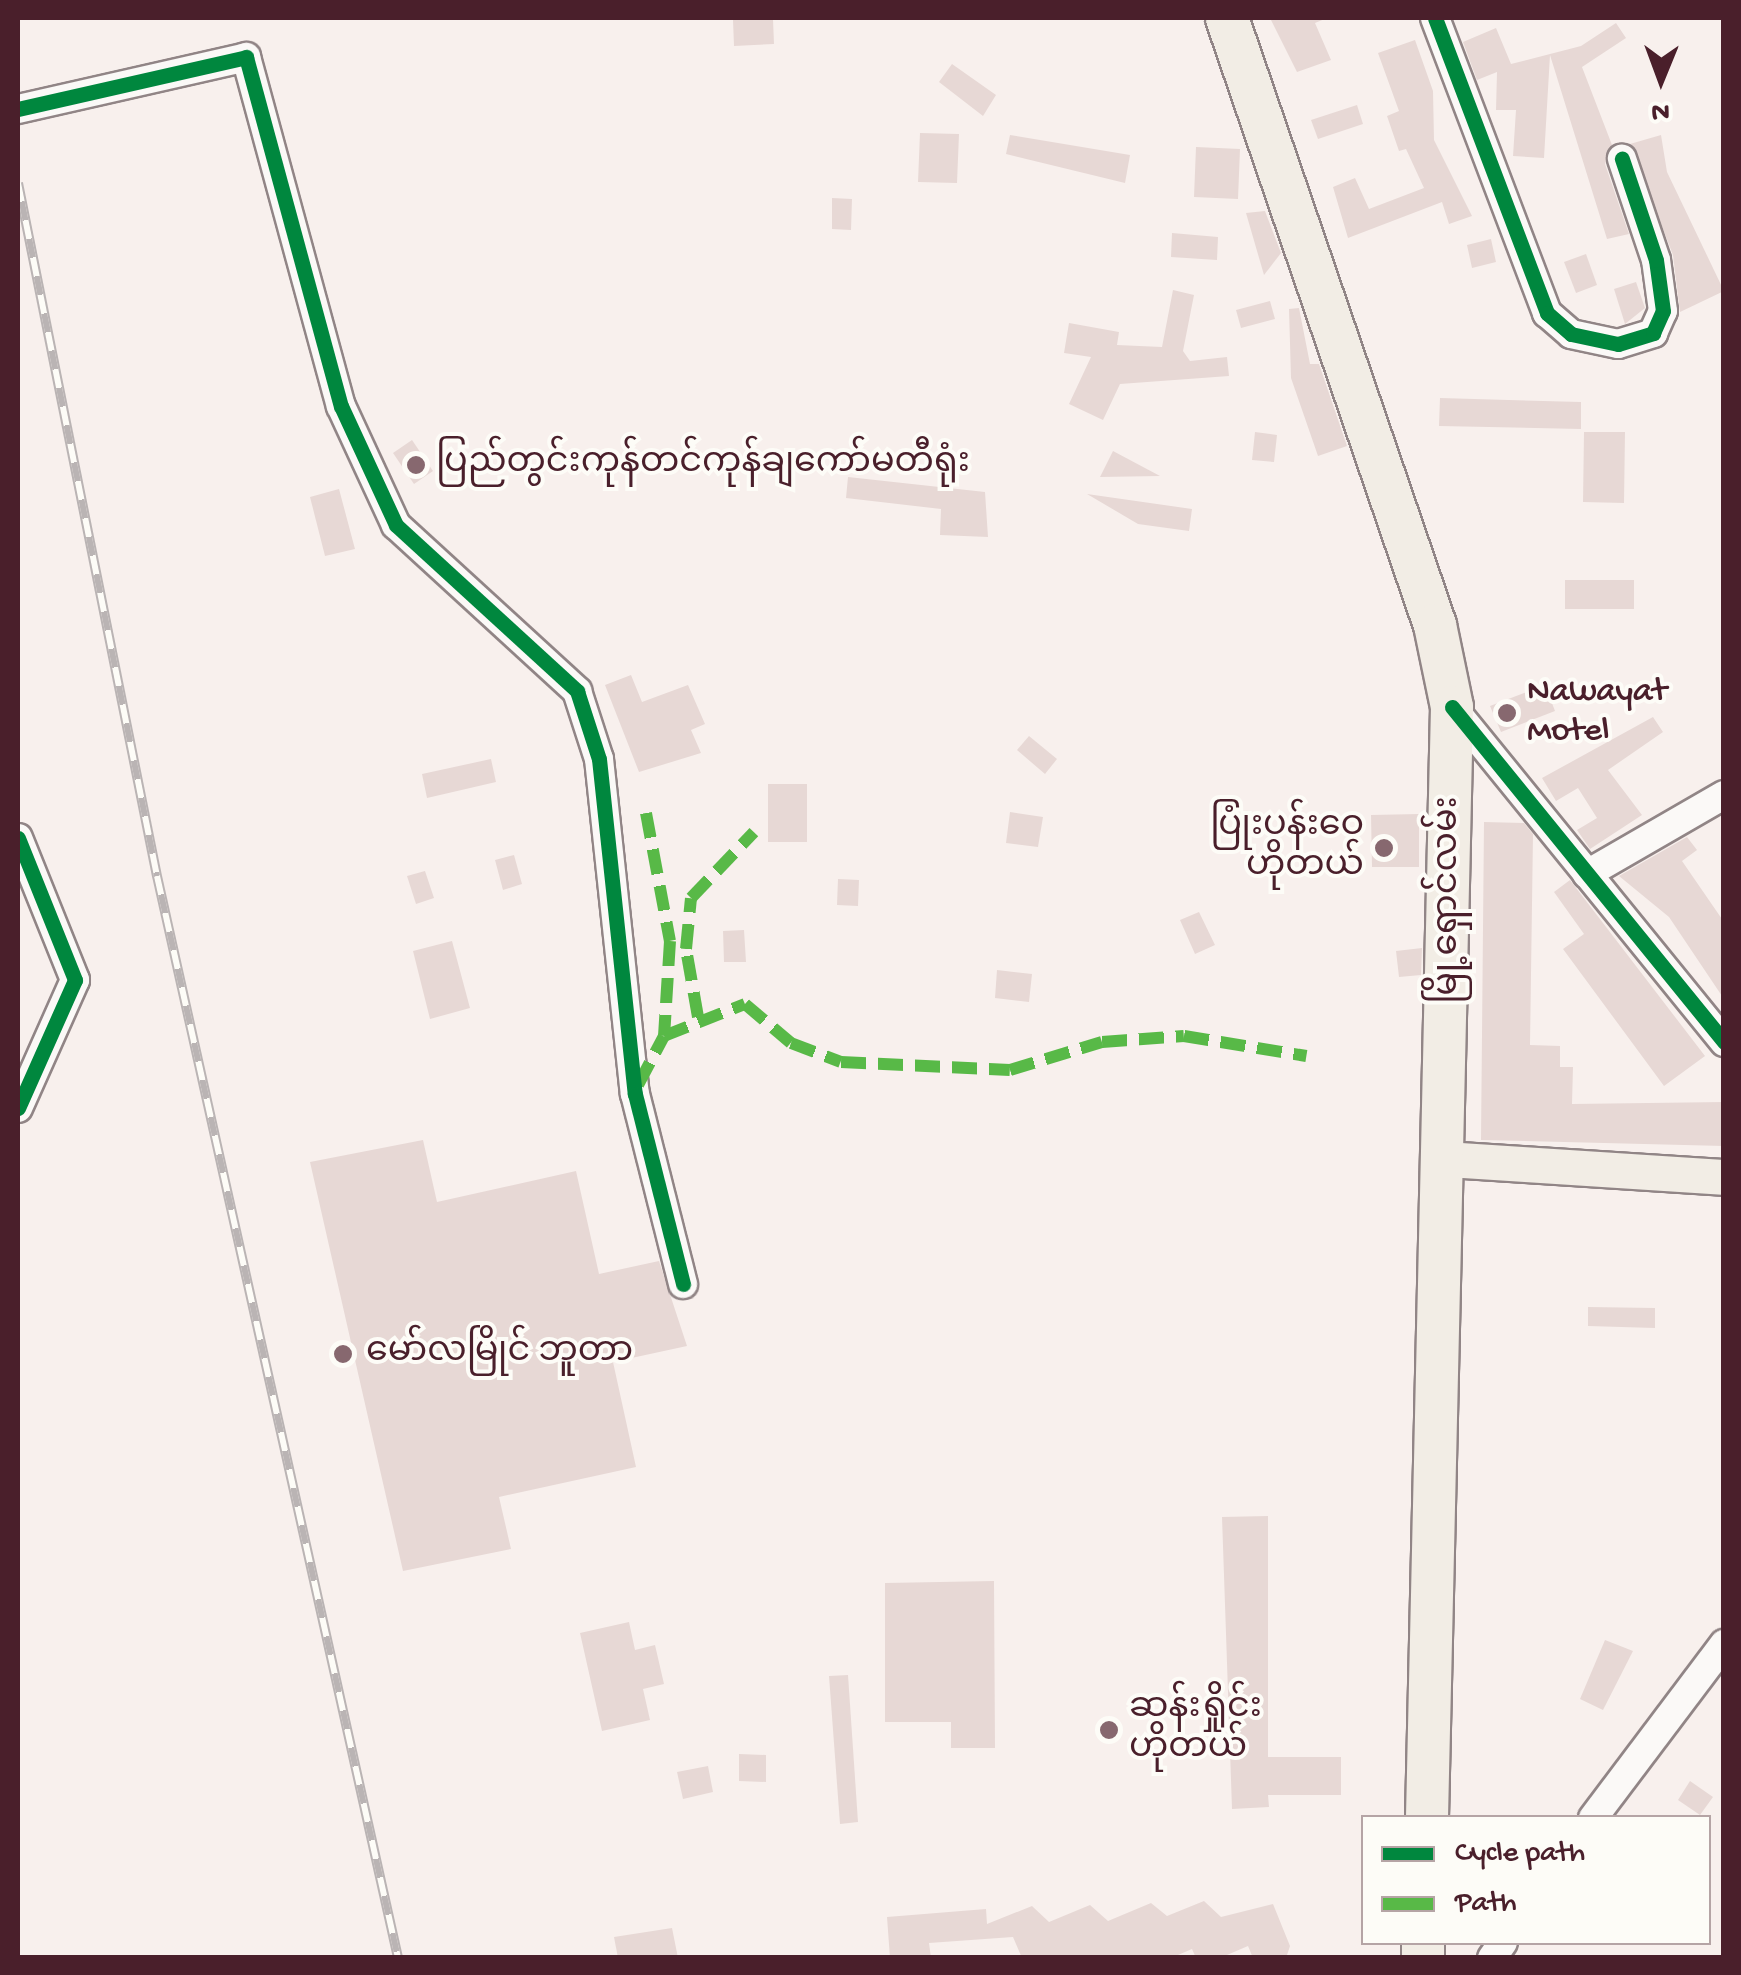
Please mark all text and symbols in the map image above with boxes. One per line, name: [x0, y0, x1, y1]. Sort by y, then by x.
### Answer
north arrow: [1611, 30, 1711, 130]
text: N: [1651, 94, 1670, 127]
place label: ပြည်တွင်းကုန်တင်ကုန်ချကော်မတီရုံး: [436, 444, 970, 486]
marker: ပြည်တွင်းကုန်တင်ကုန်ချကော်မတီရုံး: [405, 454, 427, 476]
place label: Nawayat Motel: [1527, 672, 1667, 754]
marker: Nawayat Motel: [1496, 702, 1518, 724]
street label: မြို့ရှောင်လမ်း: [1429, 796, 1471, 1004]
place label: ပြုံးပန်းဝေ ဟိုတယ်: [1210, 807, 1364, 889]
marker: ပြုံးပန်းဝေ ဟိုတယ်: [1373, 837, 1395, 859]
place label: မော်လမြိုင် ဘူတာ: [366, 1333, 633, 1375]
marker: မော်လမြိုင် ဘူတာ: [330, 1341, 356, 1367]
place label: ဆန်းရှိုင်း ဟိုတယ်: [1129, 1689, 1262, 1771]
marker: ဆန်းရှိုင်း ဟိုတယ်: [1098, 1719, 1120, 1741]
legend: [1361, 1815, 1711, 1945]
text: Cycle path: [1455, 1837, 1585, 1872]
text: Path: [1455, 1887, 1517, 1922]

